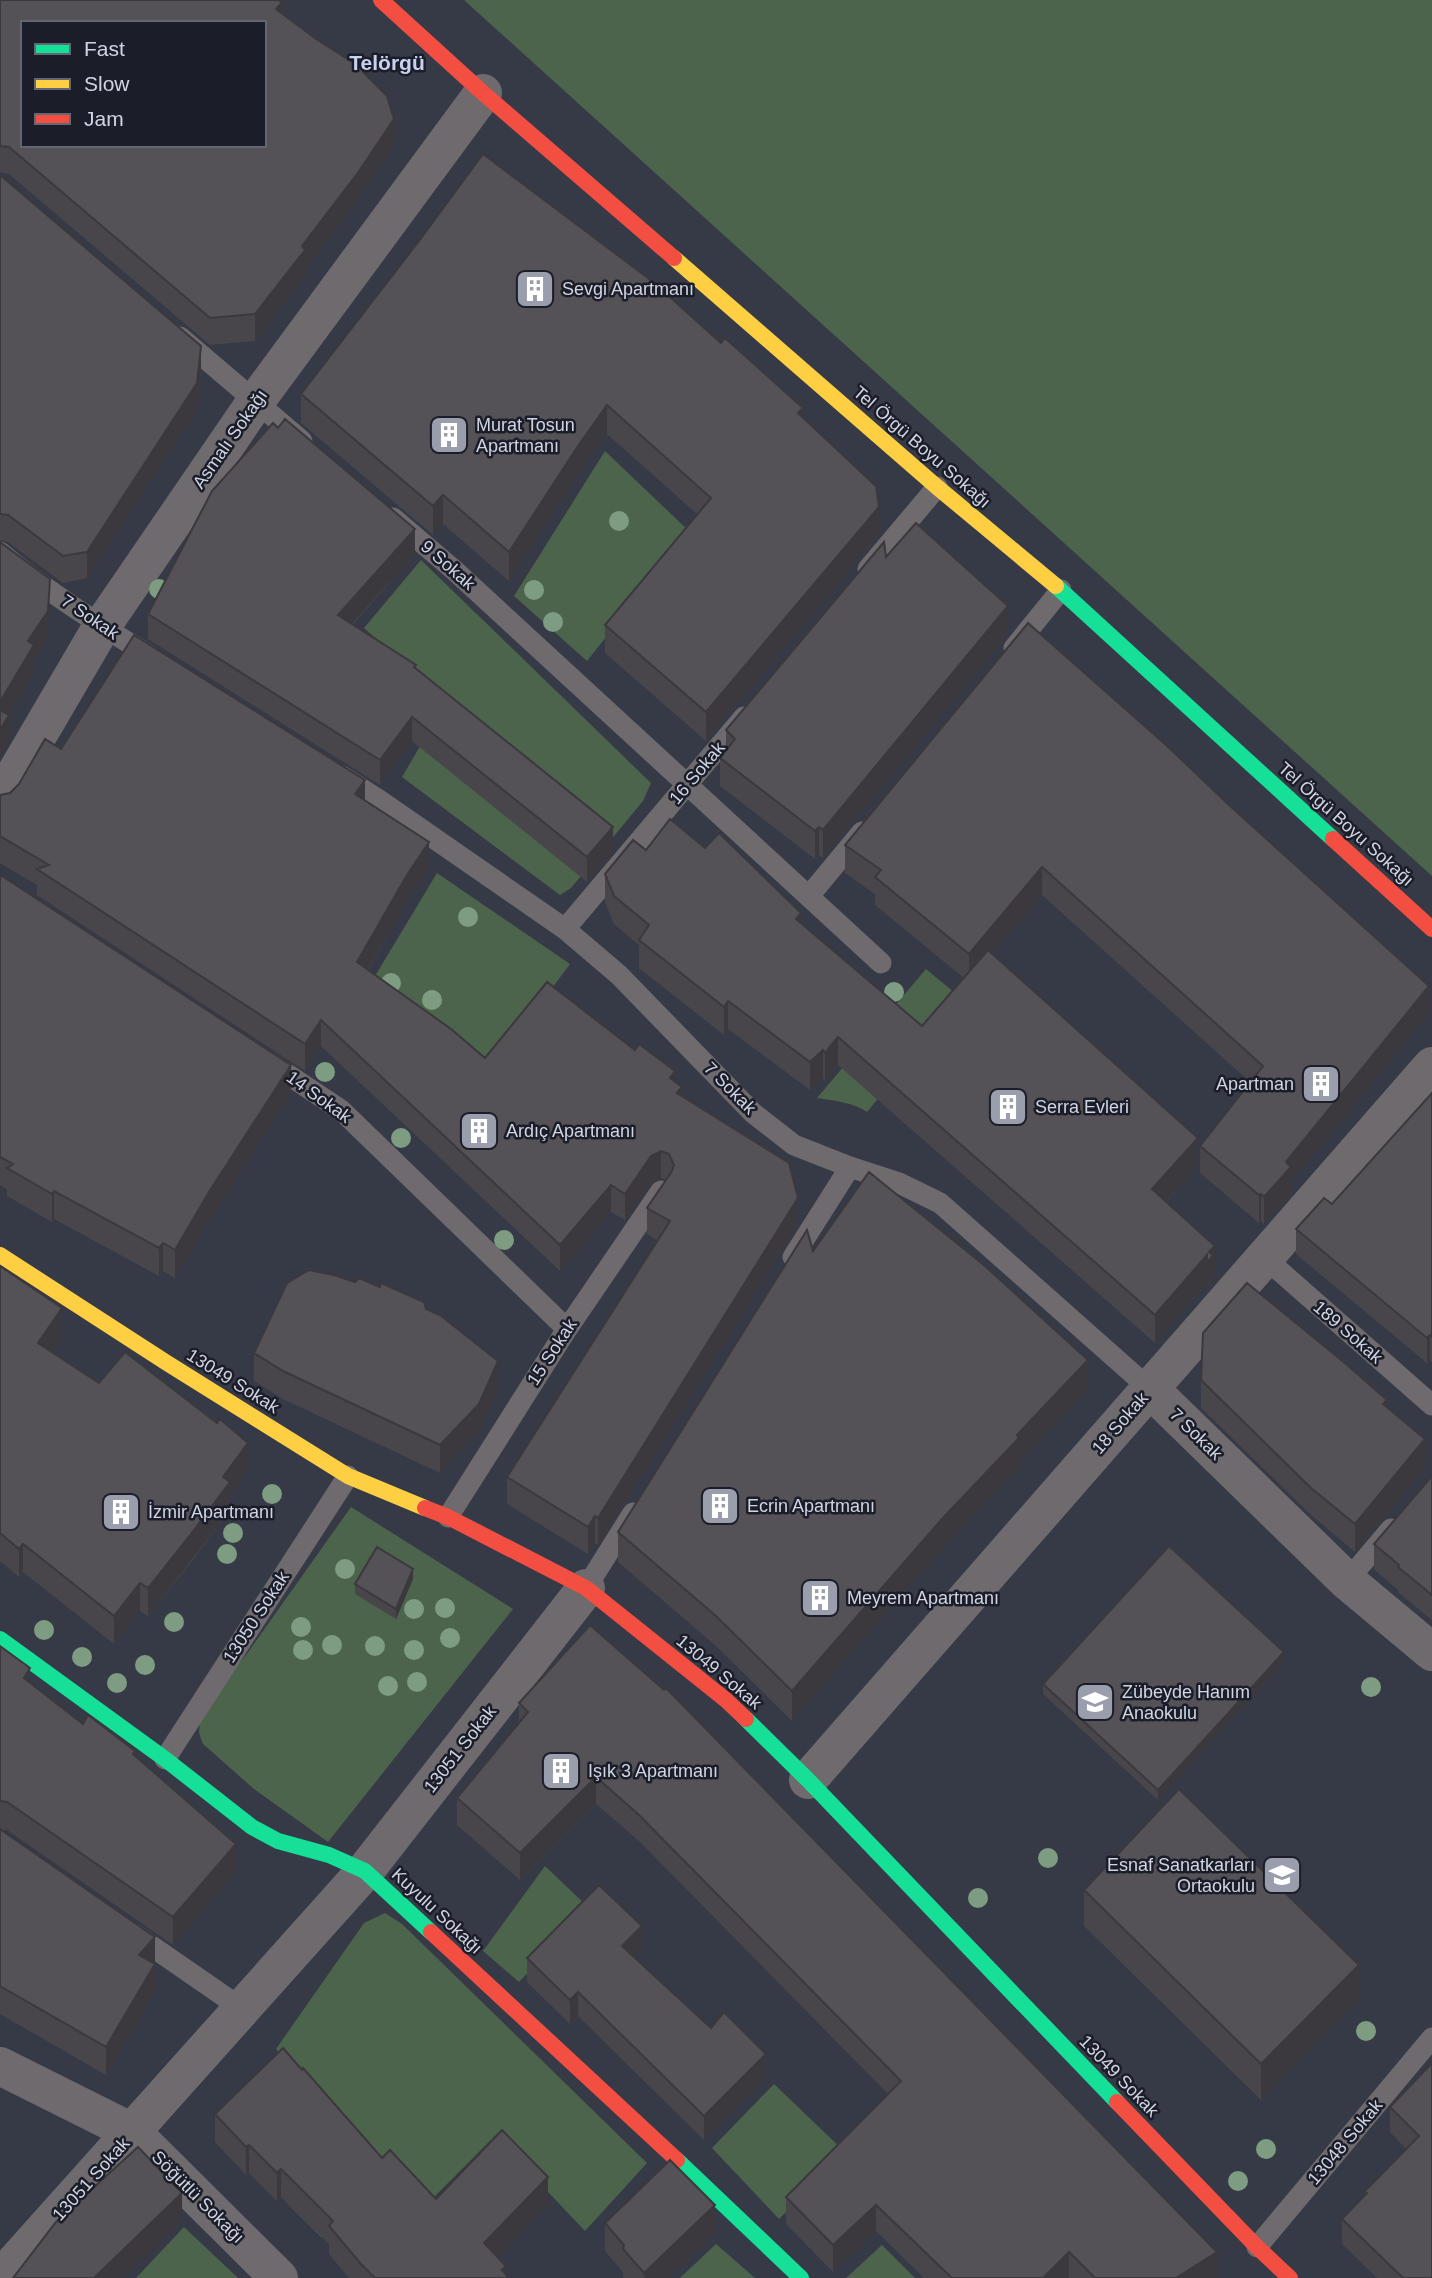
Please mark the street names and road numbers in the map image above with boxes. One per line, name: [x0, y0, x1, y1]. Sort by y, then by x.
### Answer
street label: Tel Örgü Boyu Sokağı: [849, 382, 995, 512]
street label: Asmalı Sokağı: [189, 386, 271, 492]
street label: 9 Sokak: [417, 536, 480, 595]
street label: 7 Sokak: [57, 591, 123, 644]
street label: 16 Sokak: [665, 737, 729, 808]
street label: Tel Örgü Boyu Sokağı: [1274, 758, 1418, 890]
street label: 7 Sokak: [700, 1058, 761, 1119]
street label: 14 Sokak: [283, 1067, 356, 1128]
street label: 189 Sokak: [1309, 1297, 1387, 1368]
street label: 15 Sokak: [523, 1314, 581, 1389]
street label: 13049 Sokak: [183, 1345, 284, 1418]
street label: 18 Sokak: [1088, 1387, 1153, 1458]
street label: 7 Sokak: [1166, 1404, 1227, 1464]
street label: 13050 Sokak: [219, 1567, 294, 1667]
street label: 13049 Sokak: [672, 1631, 766, 1714]
street label: 13051 Sokak: [420, 1701, 501, 1797]
street label: Kuyulu Sokağı: [388, 1864, 486, 1958]
street label: 13049 Sokak: [1075, 2031, 1163, 2121]
street label: 13048 Sokak: [1304, 2095, 1387, 2189]
street label: 13051 Sokak: [48, 2133, 134, 2225]
street label: Söğütlü Sokağı: [148, 2147, 248, 2247]

